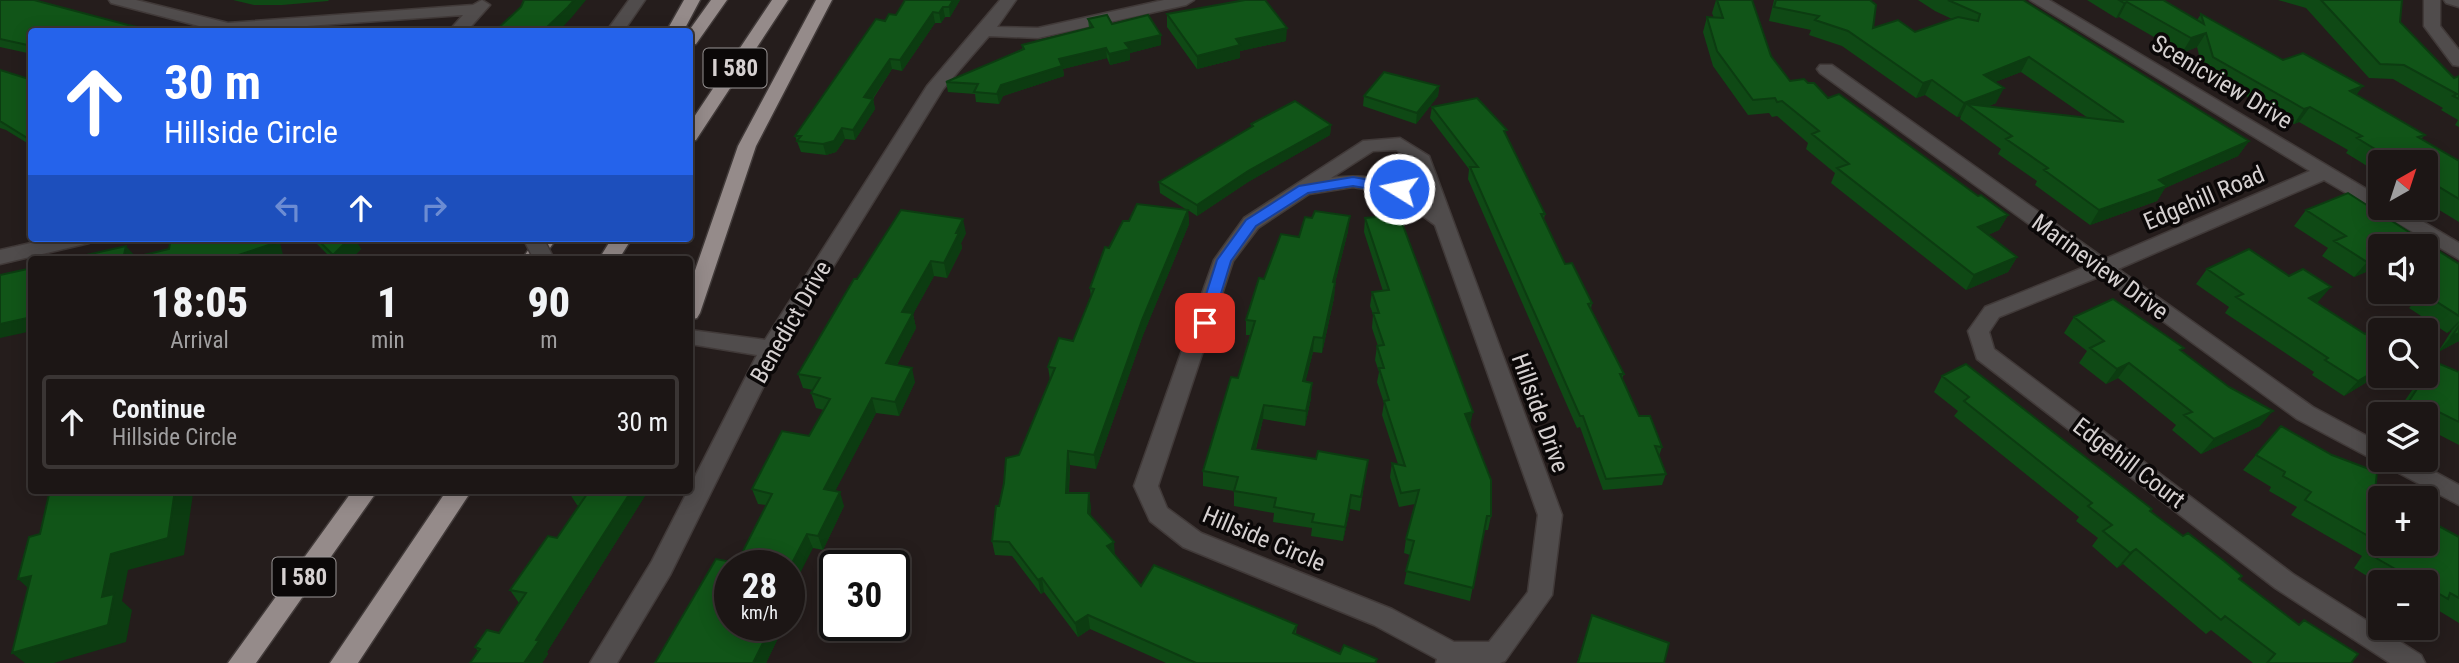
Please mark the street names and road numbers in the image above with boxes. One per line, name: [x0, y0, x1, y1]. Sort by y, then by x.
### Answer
street label: Scenicview Drive: [2147, 29, 2297, 135]
road number: I 580: [704, 48, 766, 88]
street label: Edgehill Road: [2139, 160, 2269, 236]
street label: Marineview Drive: [2027, 208, 2173, 326]
street label: Benedict Drive: [745, 256, 837, 388]
street label: Hillside Drive: [1506, 350, 1574, 476]
street label: Edgehill Court: [2068, 412, 2190, 514]
street label: Hillside Circle: [1198, 501, 1330, 577]
road number: I 580: [272, 558, 336, 596]

